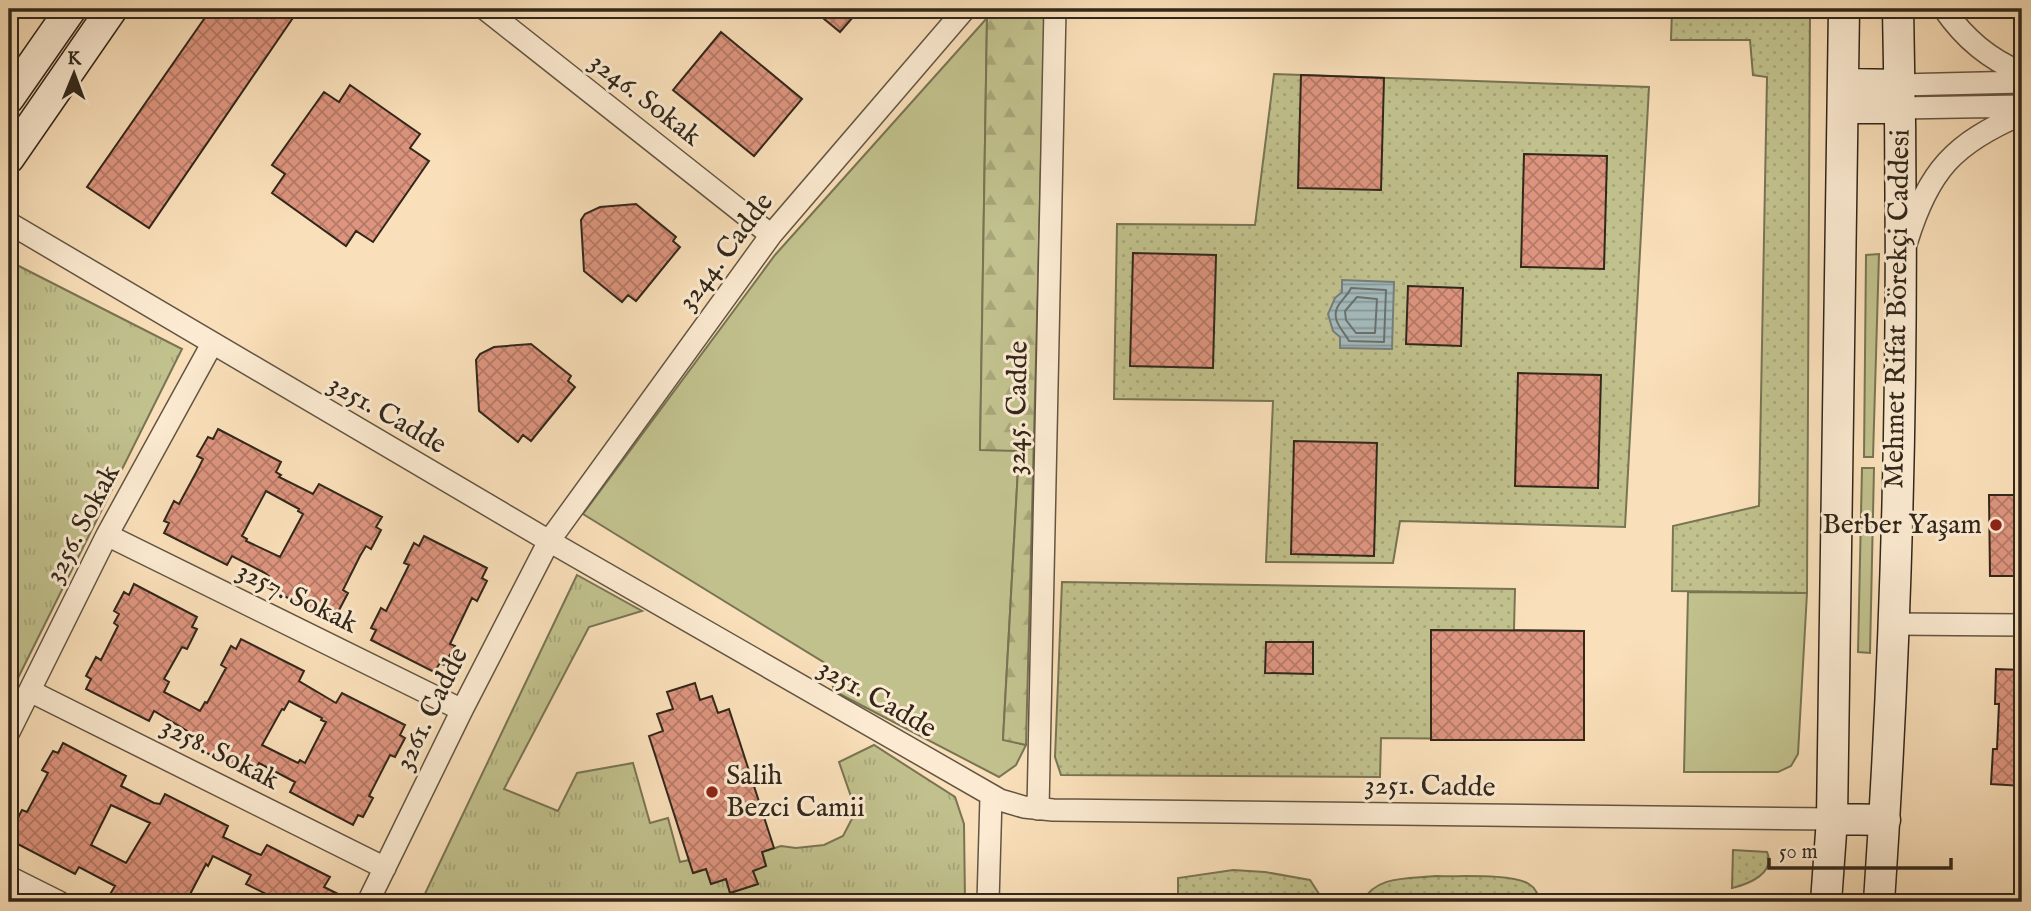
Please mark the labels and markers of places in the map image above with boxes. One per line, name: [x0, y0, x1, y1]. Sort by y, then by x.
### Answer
place label: Berber Yaşam: [1822, 508, 1982, 543]
marker: Berber Yaşam: [1988, 517, 2004, 533]
place label: Salih Bezci Camii: [726, 759, 865, 826]
marker: Salih Bezci Camii: [704, 784, 720, 800]

